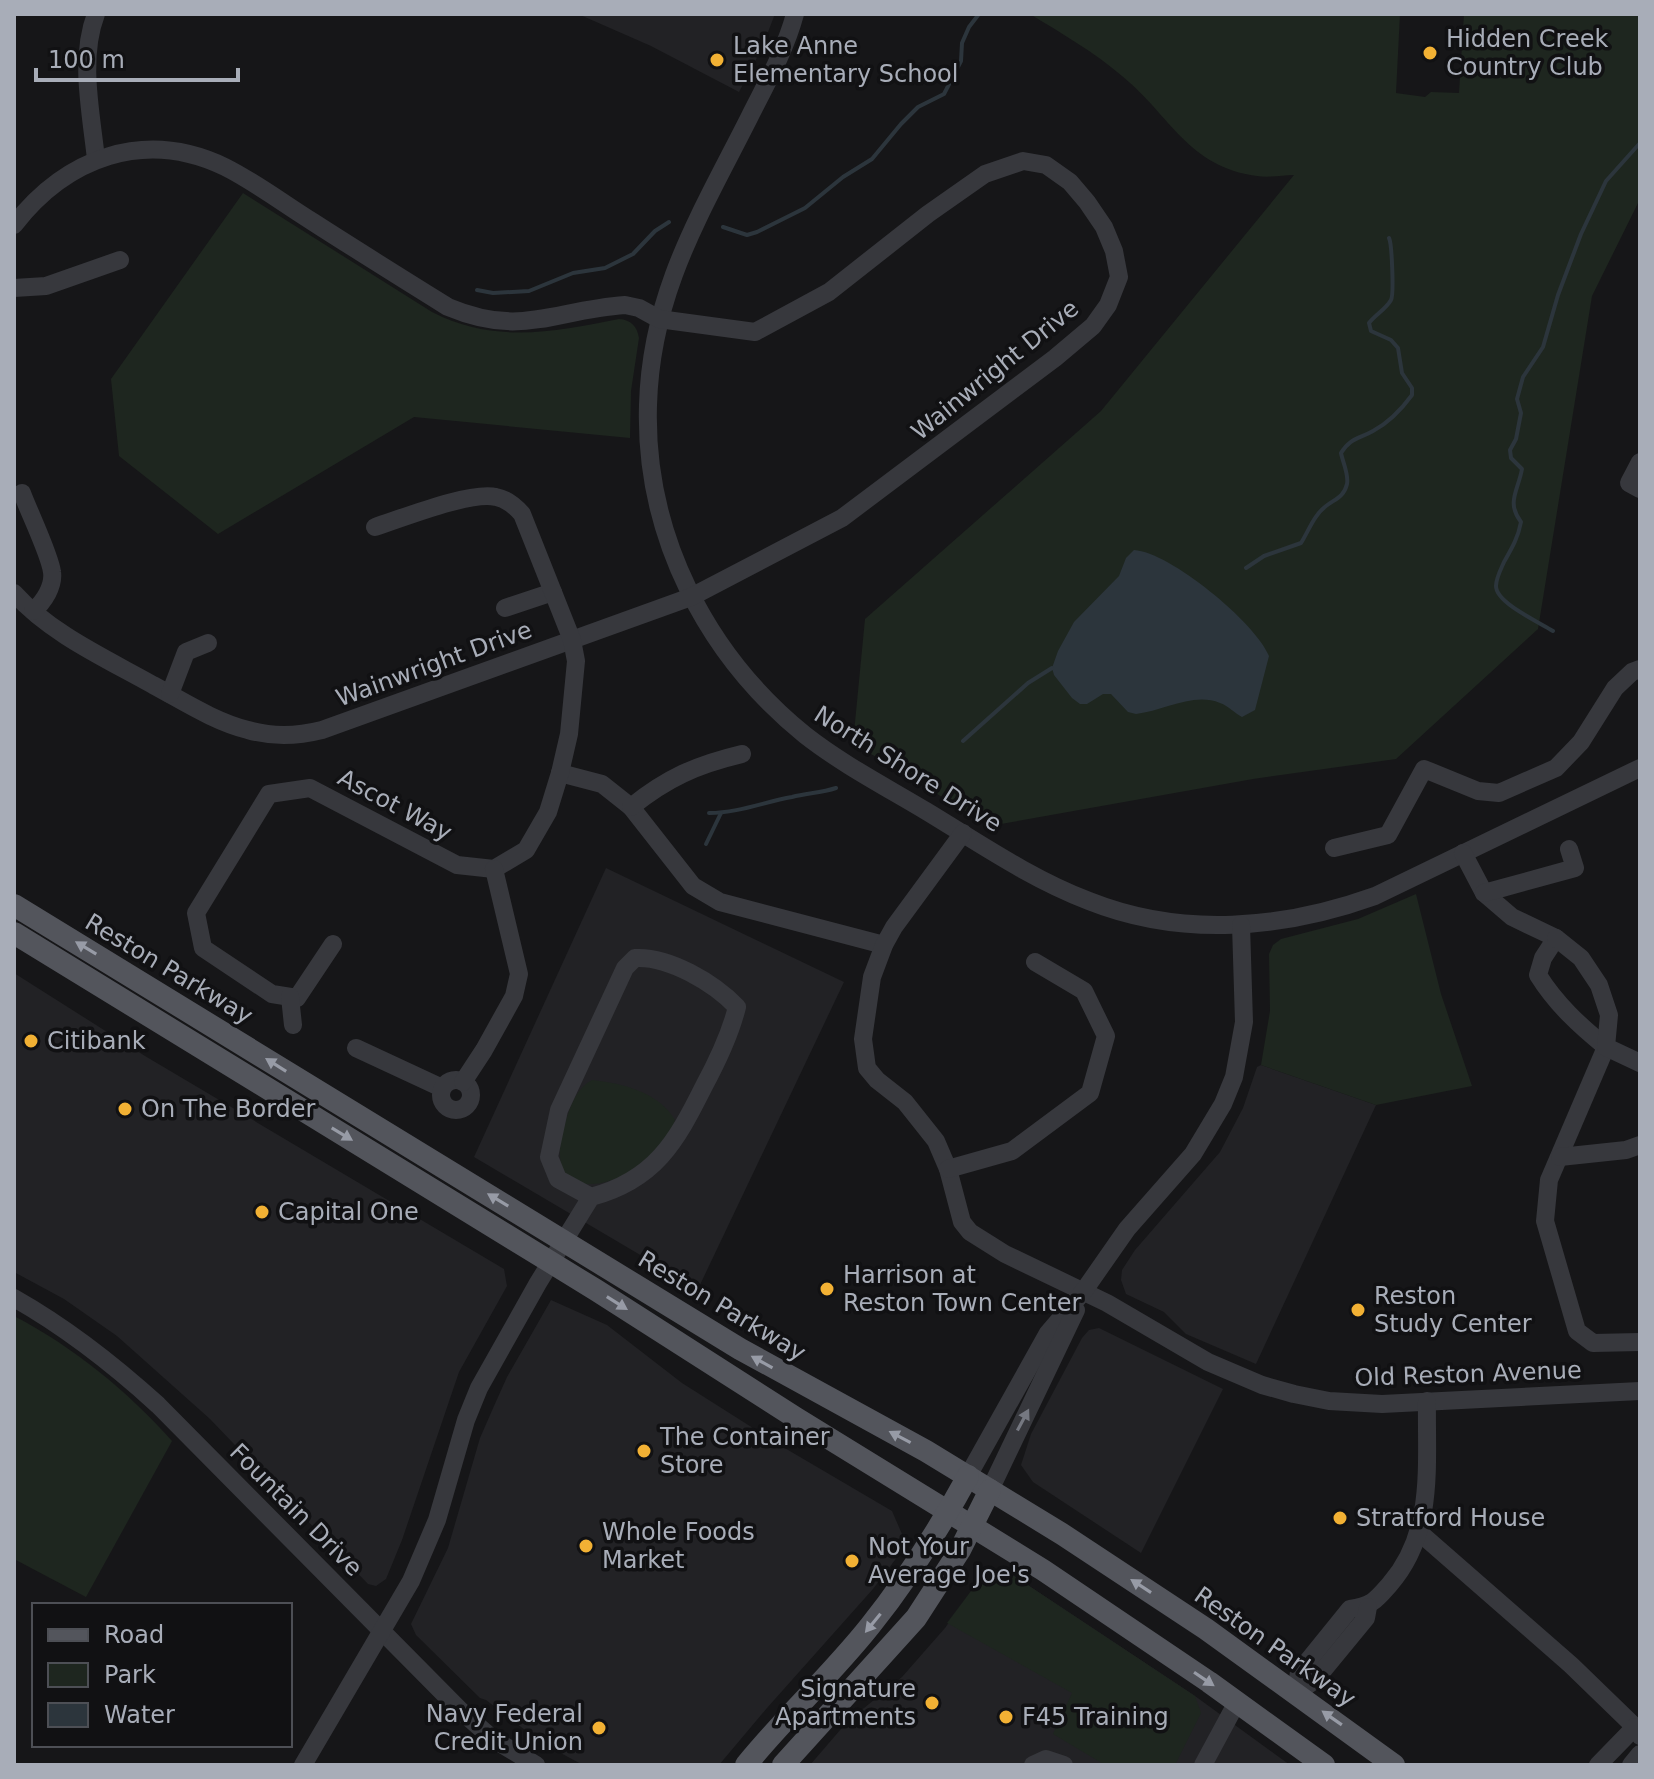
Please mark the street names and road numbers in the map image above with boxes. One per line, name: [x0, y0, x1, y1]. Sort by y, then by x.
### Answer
street label: Wainwright Drive: [906, 294, 1084, 446]
street label: Wainwright Drive: [332, 616, 536, 712]
street label: North Shore Drive: [809, 700, 1007, 838]
street label: Ascot Way: [333, 763, 457, 847]
street label: Reston Parkway: [80, 908, 258, 1030]
street label: Reston Parkway: [633, 1245, 811, 1367]
street label: Old Reston Avenue: [1354, 1356, 1582, 1392]
street label: Fountain Drive: [224, 1438, 368, 1582]
street label: Reston Parkway: [1189, 1581, 1361, 1713]

